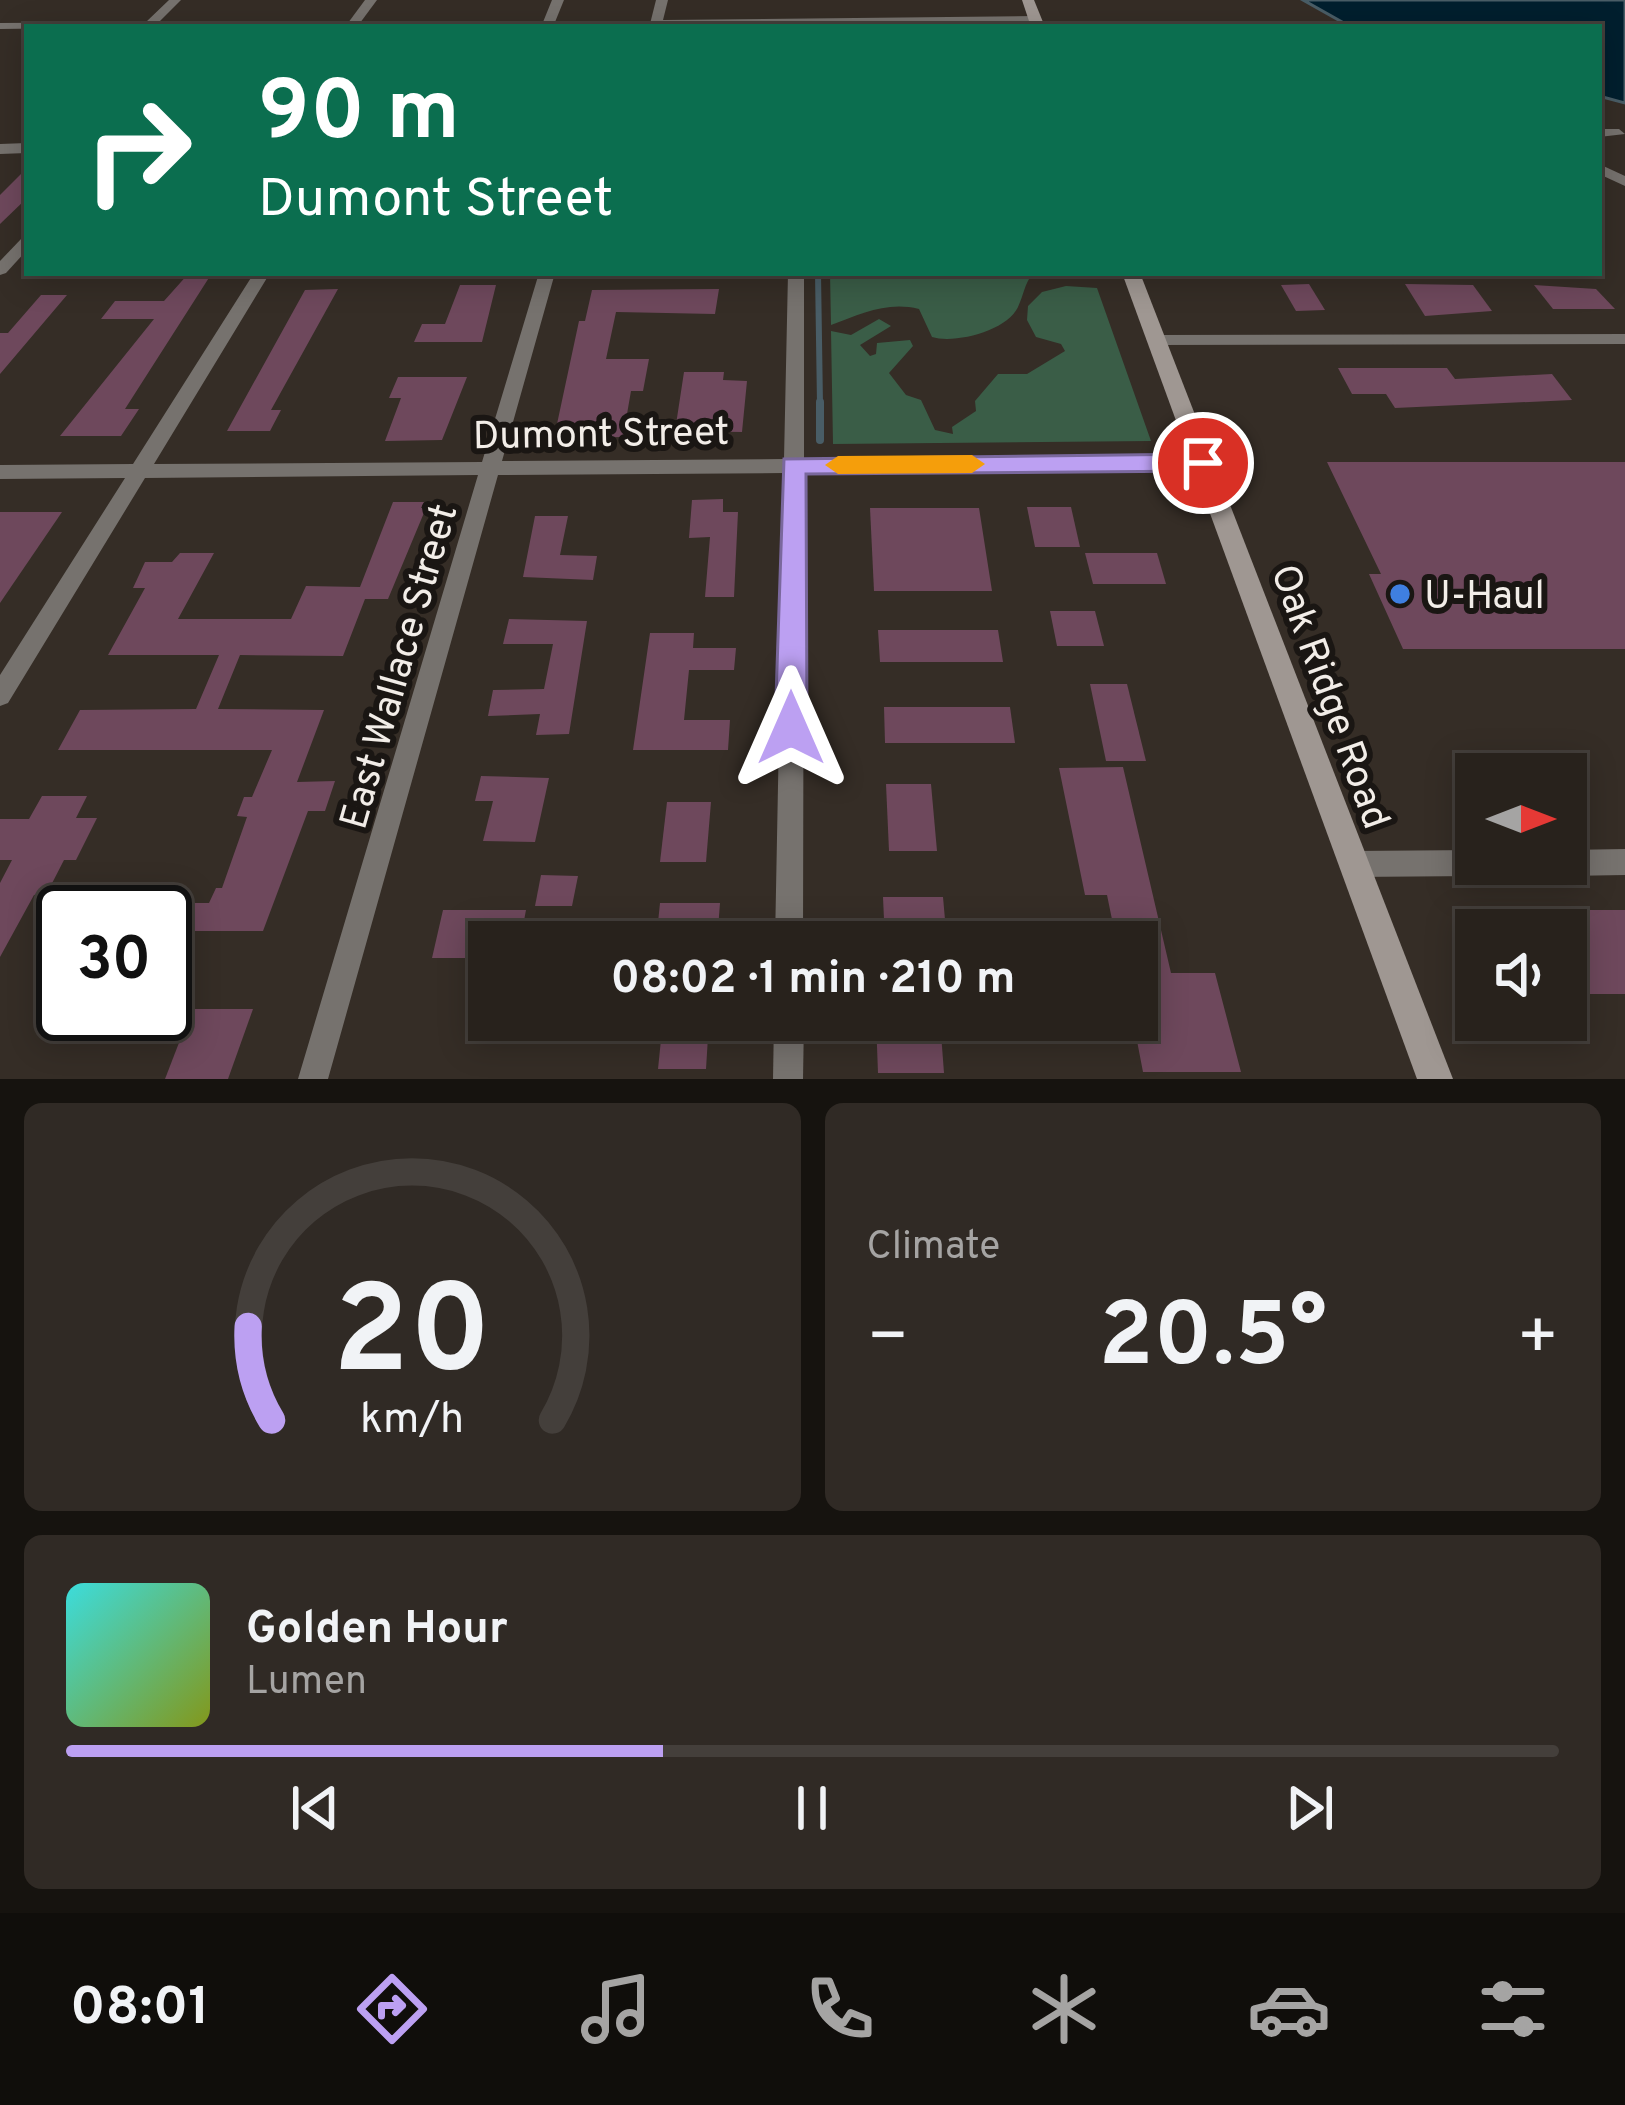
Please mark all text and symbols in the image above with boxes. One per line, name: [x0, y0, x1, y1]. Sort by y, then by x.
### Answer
text: 90 m: [258, 63, 460, 169]
icon: right: [60, 72, 216, 228]
text: Dumont Street: [258, 167, 613, 236]
street label: Dumont Street: [472, 410, 730, 463]
pin: [1152, 412, 1254, 514]
icon: arrive: [1170, 430, 1236, 496]
street label: East Wallace Street: [331, 499, 471, 835]
street label: Oak Ridge Road: [1257, 558, 1398, 837]
place label: U-Haul: [1424, 574, 1545, 623]
marker: U-Haul: [1387, 581, 1413, 607]
position arrow: [728, 665, 854, 791]
north arrow: [1455, 753, 1587, 885]
map controls: [1455, 753, 1587, 1041]
speed limit sign: 30: [36, 885, 192, 1041]
button: sound: [1455, 909, 1587, 1041]
text: 08:02 · 1 min · 210 m: [611, 952, 1015, 1009]
text: Climate: [867, 1224, 1000, 1273]
text: 20: [333, 1259, 491, 1417]
text: 20.5°: [1098, 1284, 1327, 1397]
text: −: [867, 1299, 909, 1382]
text: +: [1516, 1299, 1559, 1382]
text: km/h: [360, 1394, 464, 1448]
text: Golden Hour: [246, 1602, 508, 1659]
text: Lumen: [246, 1659, 367, 1708]
icon: previous: [282, 1775, 348, 1841]
icon: pause: [779, 1775, 845, 1841]
icon: next: [1277, 1775, 1343, 1841]
icon: directions: [350, 1967, 434, 2051]
icon: music: [574, 1967, 658, 2051]
icon: phone: [798, 1967, 882, 2051]
icon: climate: [1022, 1967, 1106, 2051]
icon: car: [1247, 1967, 1331, 2051]
icon: filters: [1471, 1967, 1555, 2051]
text: 08:01: [70, 1975, 210, 2044]

